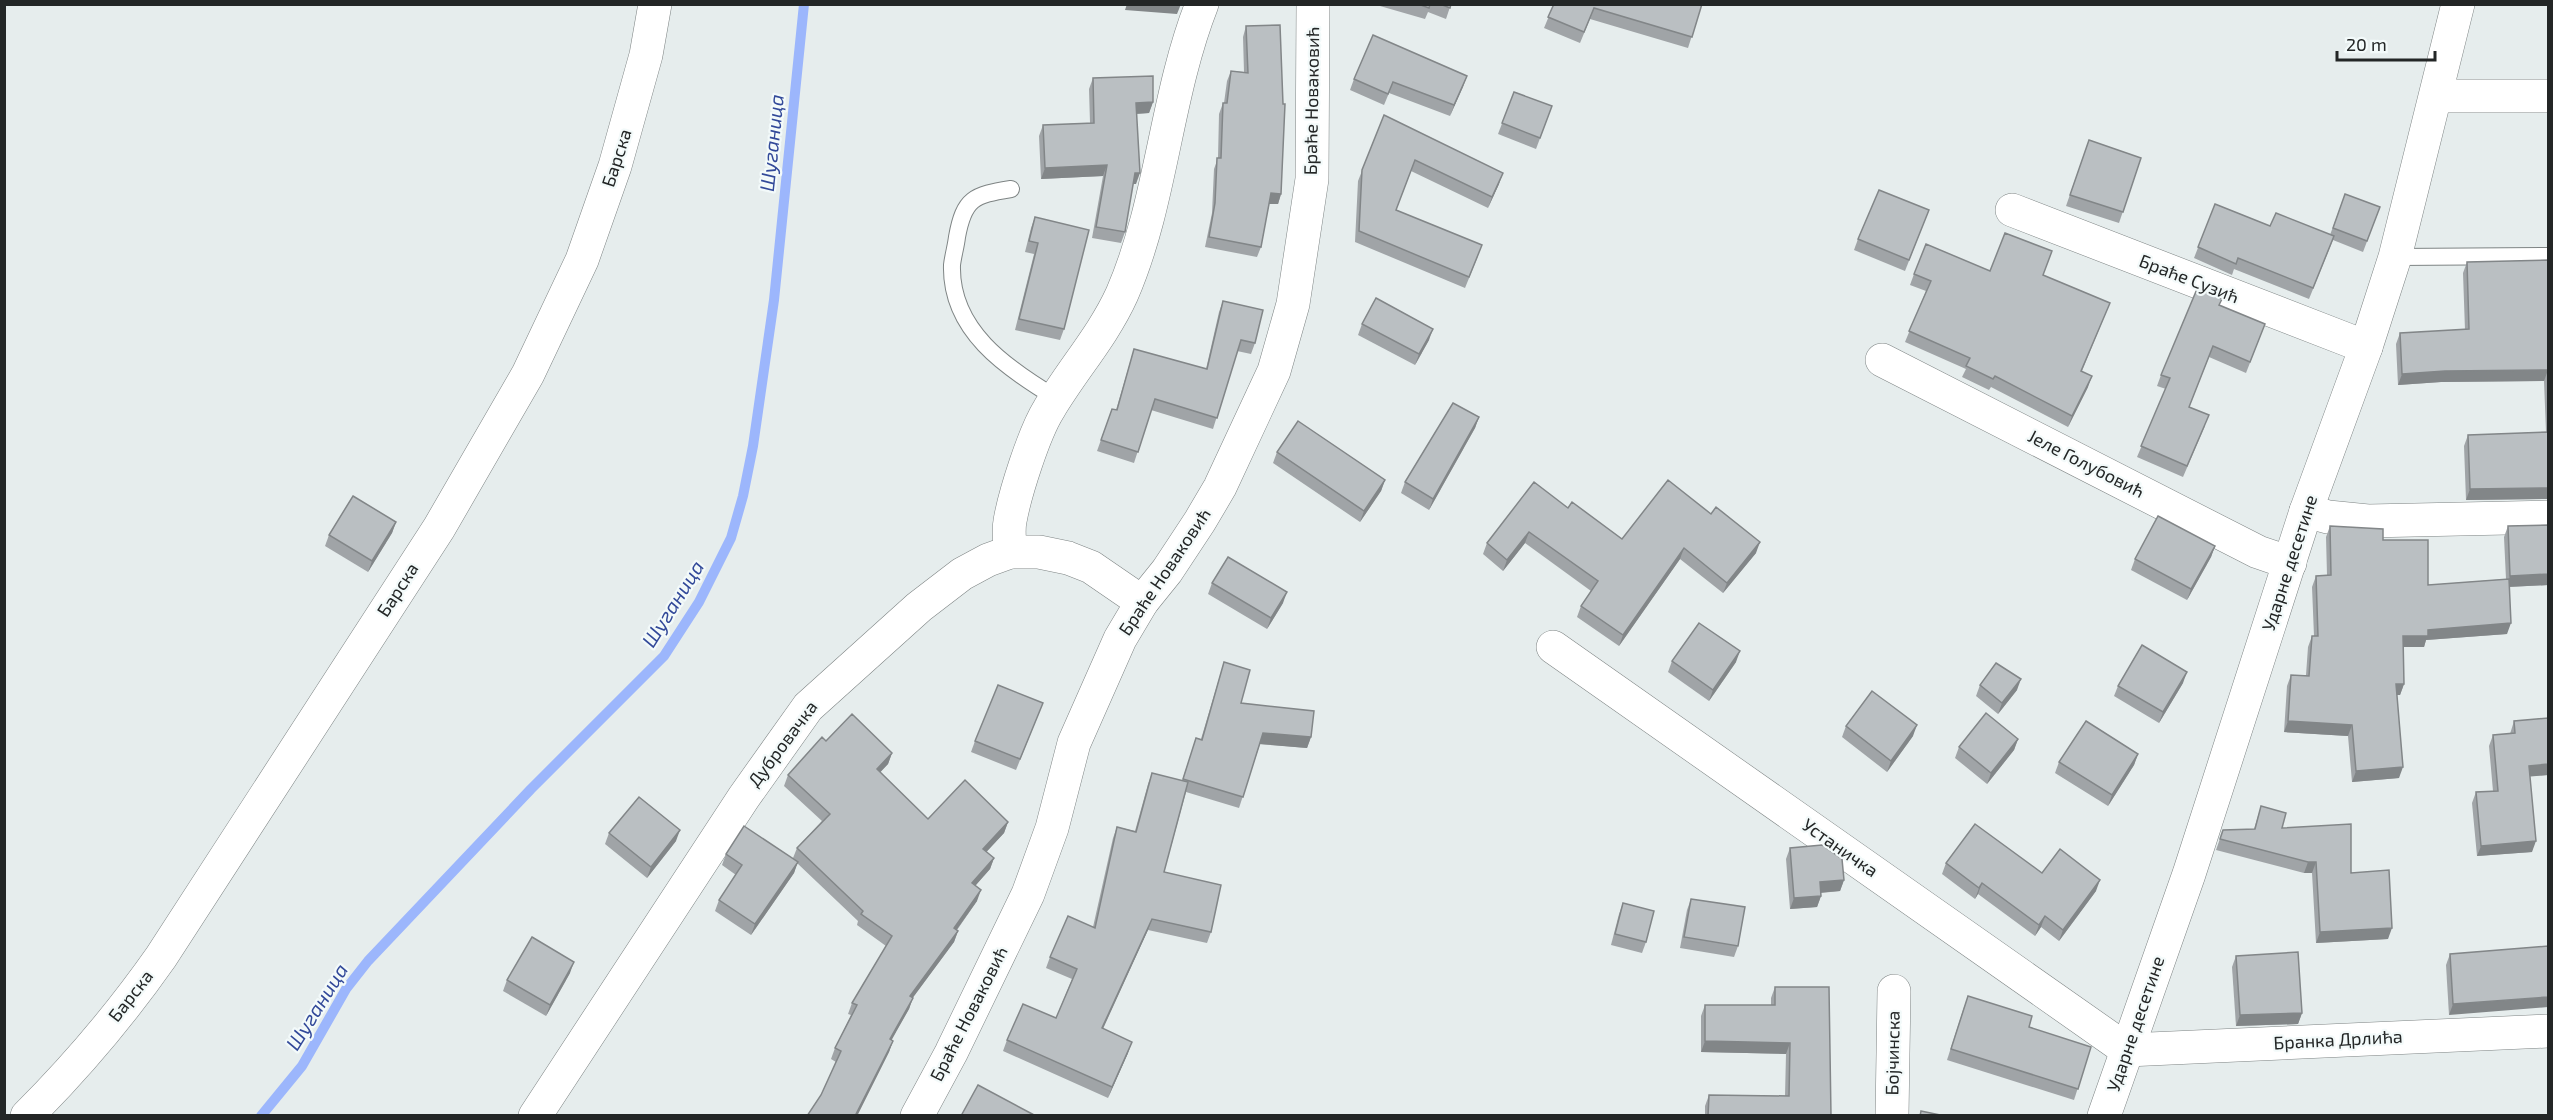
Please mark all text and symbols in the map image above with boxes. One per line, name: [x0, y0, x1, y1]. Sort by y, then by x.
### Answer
scale bar: [2337, 24, 2434, 62]
street label: Браће Новаковић: [1299, 27, 1323, 175]
text: 20 m: [2346, 33, 2387, 55]
water label: Шуганица: [754, 93, 788, 193]
street label: Барска: [596, 126, 636, 189]
street label: Браће Сузић: [2136, 249, 2242, 307]
street label: Јеле Голубовић: [2025, 424, 2148, 502]
street label: Ударне десетине: [2257, 492, 2321, 634]
street label: Браће Новаковић: [1114, 504, 1215, 639]
water label: Шуганица: [636, 556, 708, 651]
street label: Барска: [372, 558, 423, 620]
street label: Дубровачка: [743, 696, 822, 791]
street label: Устаничка: [1799, 813, 1883, 881]
street label: Браће Новаковић: [925, 942, 1012, 1085]
street label: Ударне десетине: [2102, 953, 2169, 1094]
water label: Шуганица: [280, 959, 352, 1054]
street label: Барска: [103, 965, 157, 1026]
street label: Бојчинска: [1880, 1010, 1904, 1095]
street label: Бранка Дрлића: [2273, 1025, 2403, 1053]

